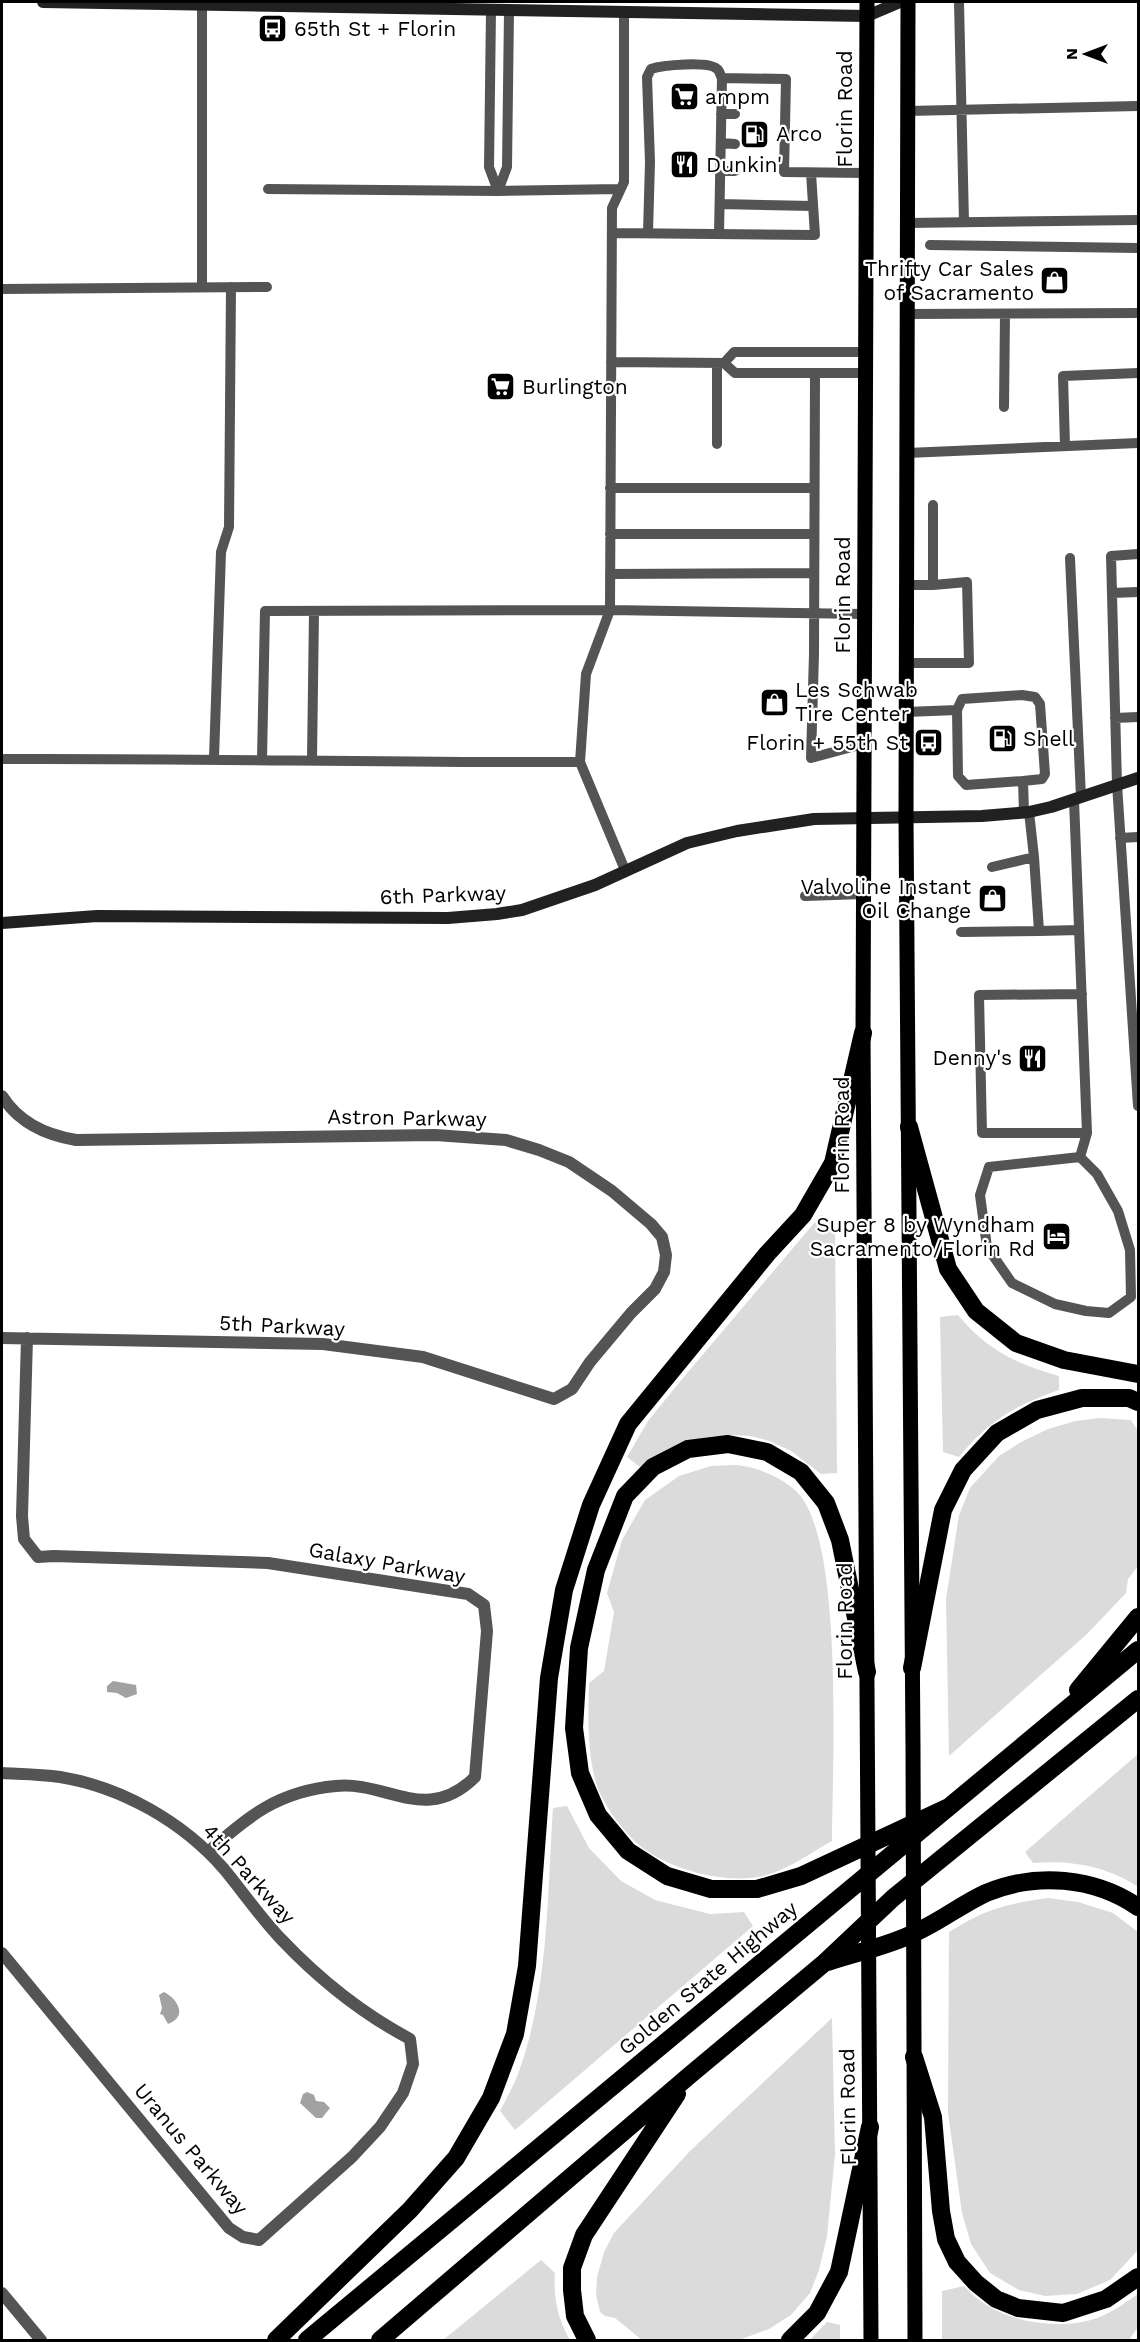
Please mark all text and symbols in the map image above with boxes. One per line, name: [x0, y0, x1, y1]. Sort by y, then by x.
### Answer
bus stop icon: 65th St + Florin: [257, 13, 289, 45]
place label: 65th St + Florin: [294, 16, 456, 41]
north arrow: [1056, 24, 1116, 84]
text: N: [1062, 48, 1081, 60]
street label: Florin Road: [832, 50, 857, 168]
supermarket icon: ampm: [668, 81, 700, 113]
place label: ampm: [705, 84, 770, 109]
fuel station icon: Arco: [739, 118, 771, 150]
place label: Arco: [776, 121, 822, 146]
restaurant icon: Dunkin': [669, 149, 701, 181]
place label: Dunkin': [706, 152, 782, 177]
place label: Thrifty Car Sales of Sacramento: [865, 256, 1034, 305]
shop icon: Thrifty Car Sales of Sacramento: [1039, 265, 1071, 297]
supermarket icon: Burlington: [485, 371, 517, 403]
place label: Burlington: [522, 374, 628, 399]
street label: Florin Road: [830, 536, 855, 654]
place label: Les Schwab Tire Center: [795, 677, 918, 726]
shop icon: Les Schwab Tire Center: [758, 686, 790, 718]
fuel station icon: Shell: [986, 723, 1018, 755]
place label: Shell: [1023, 726, 1075, 751]
bus stop icon: Florin + 55th St: [913, 727, 945, 759]
place label: Florin + 55th St: [746, 730, 908, 755]
place label: Valvoline Instant Oil Change: [800, 874, 971, 923]
street label: 6th Parkway: [379, 880, 507, 909]
shop icon: Valvoline Instant Oil Change: [976, 883, 1008, 915]
restaurant icon: Denny's: [1017, 1042, 1049, 1074]
place label: Denny's: [932, 1045, 1012, 1070]
street label: Florin Road: [829, 1076, 854, 1194]
street label: Astron Parkway: [327, 1104, 487, 1131]
place label: Super 8 by Wyndham Sacramento/Florin Rd: [810, 1212, 1035, 1261]
hotel icon: Super 8 by Wyndham Sacramento/Florin Rd: [1040, 1221, 1072, 1253]
street label: 5th Parkway: [219, 1310, 346, 1341]
street label: Galaxy Parkway: [307, 1536, 468, 1589]
street label: Florin Road: [832, 1562, 857, 1680]
street label: 4th Parkway: [198, 1818, 301, 1929]
street label: Golden State Highway: [613, 1895, 802, 2060]
street label: Florin Road: [834, 2048, 861, 2166]
street label: Uranus Parkway: [129, 2078, 254, 2220]

